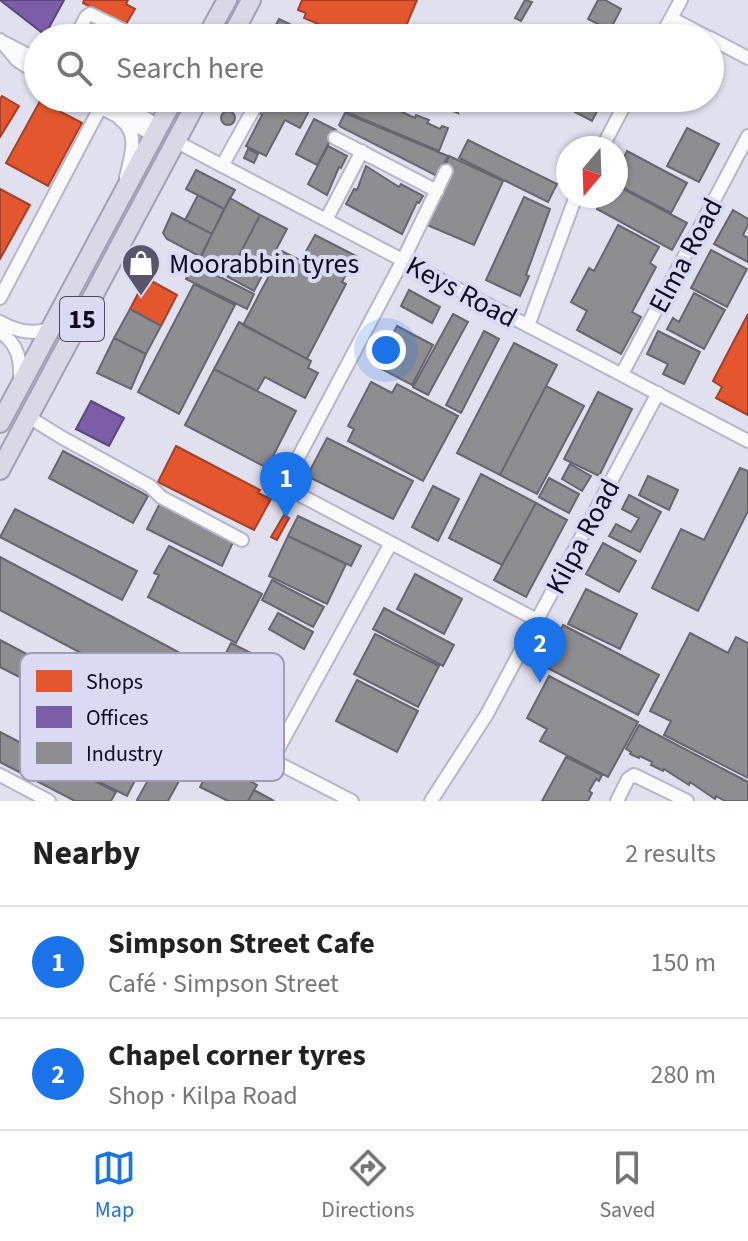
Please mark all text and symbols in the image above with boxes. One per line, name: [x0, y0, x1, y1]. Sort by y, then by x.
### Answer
search box: [24, 24, 724, 112]
icon: search: [52, 46, 96, 90]
text: Search here: [116, 47, 264, 90]
north arrow: [556, 136, 628, 208]
street label: Elma Road: [639, 191, 733, 320]
shop icon: Moorabbin tyres: [120, 242, 162, 297]
place label: Moorabbin tyres: [169, 244, 359, 284]
street label: Keys Road: [399, 246, 524, 338]
road number: 15: [60, 297, 104, 341]
your location: [366, 330, 406, 370]
pin: 1: [260, 452, 312, 518]
street label: Kilpa Road: [536, 472, 630, 601]
pin: 2: [514, 617, 566, 683]
legend: [20, 653, 284, 781]
text: Shops: [86, 666, 143, 698]
text: Offices: [86, 702, 148, 734]
text: Industry: [86, 738, 163, 770]
text: Nearby: [32, 829, 140, 878]
text: 2 results: [625, 835, 716, 872]
text: Simpson Street Cafe: [108, 922, 375, 965]
text: 1: [51, 944, 65, 981]
text: 150 m: [650, 944, 716, 981]
text: Café · Simpson Street: [108, 965, 339, 1002]
text: Chapel corner tyres: [108, 1034, 366, 1077]
text: 2: [51, 1056, 65, 1093]
text: 280 m: [650, 1056, 716, 1093]
text: Shop · Kilpa Road: [108, 1077, 298, 1114]
tab: Map: [92, 1146, 136, 1226]
tab: Directions: [321, 1146, 414, 1226]
tab: Saved: [599, 1146, 656, 1226]

